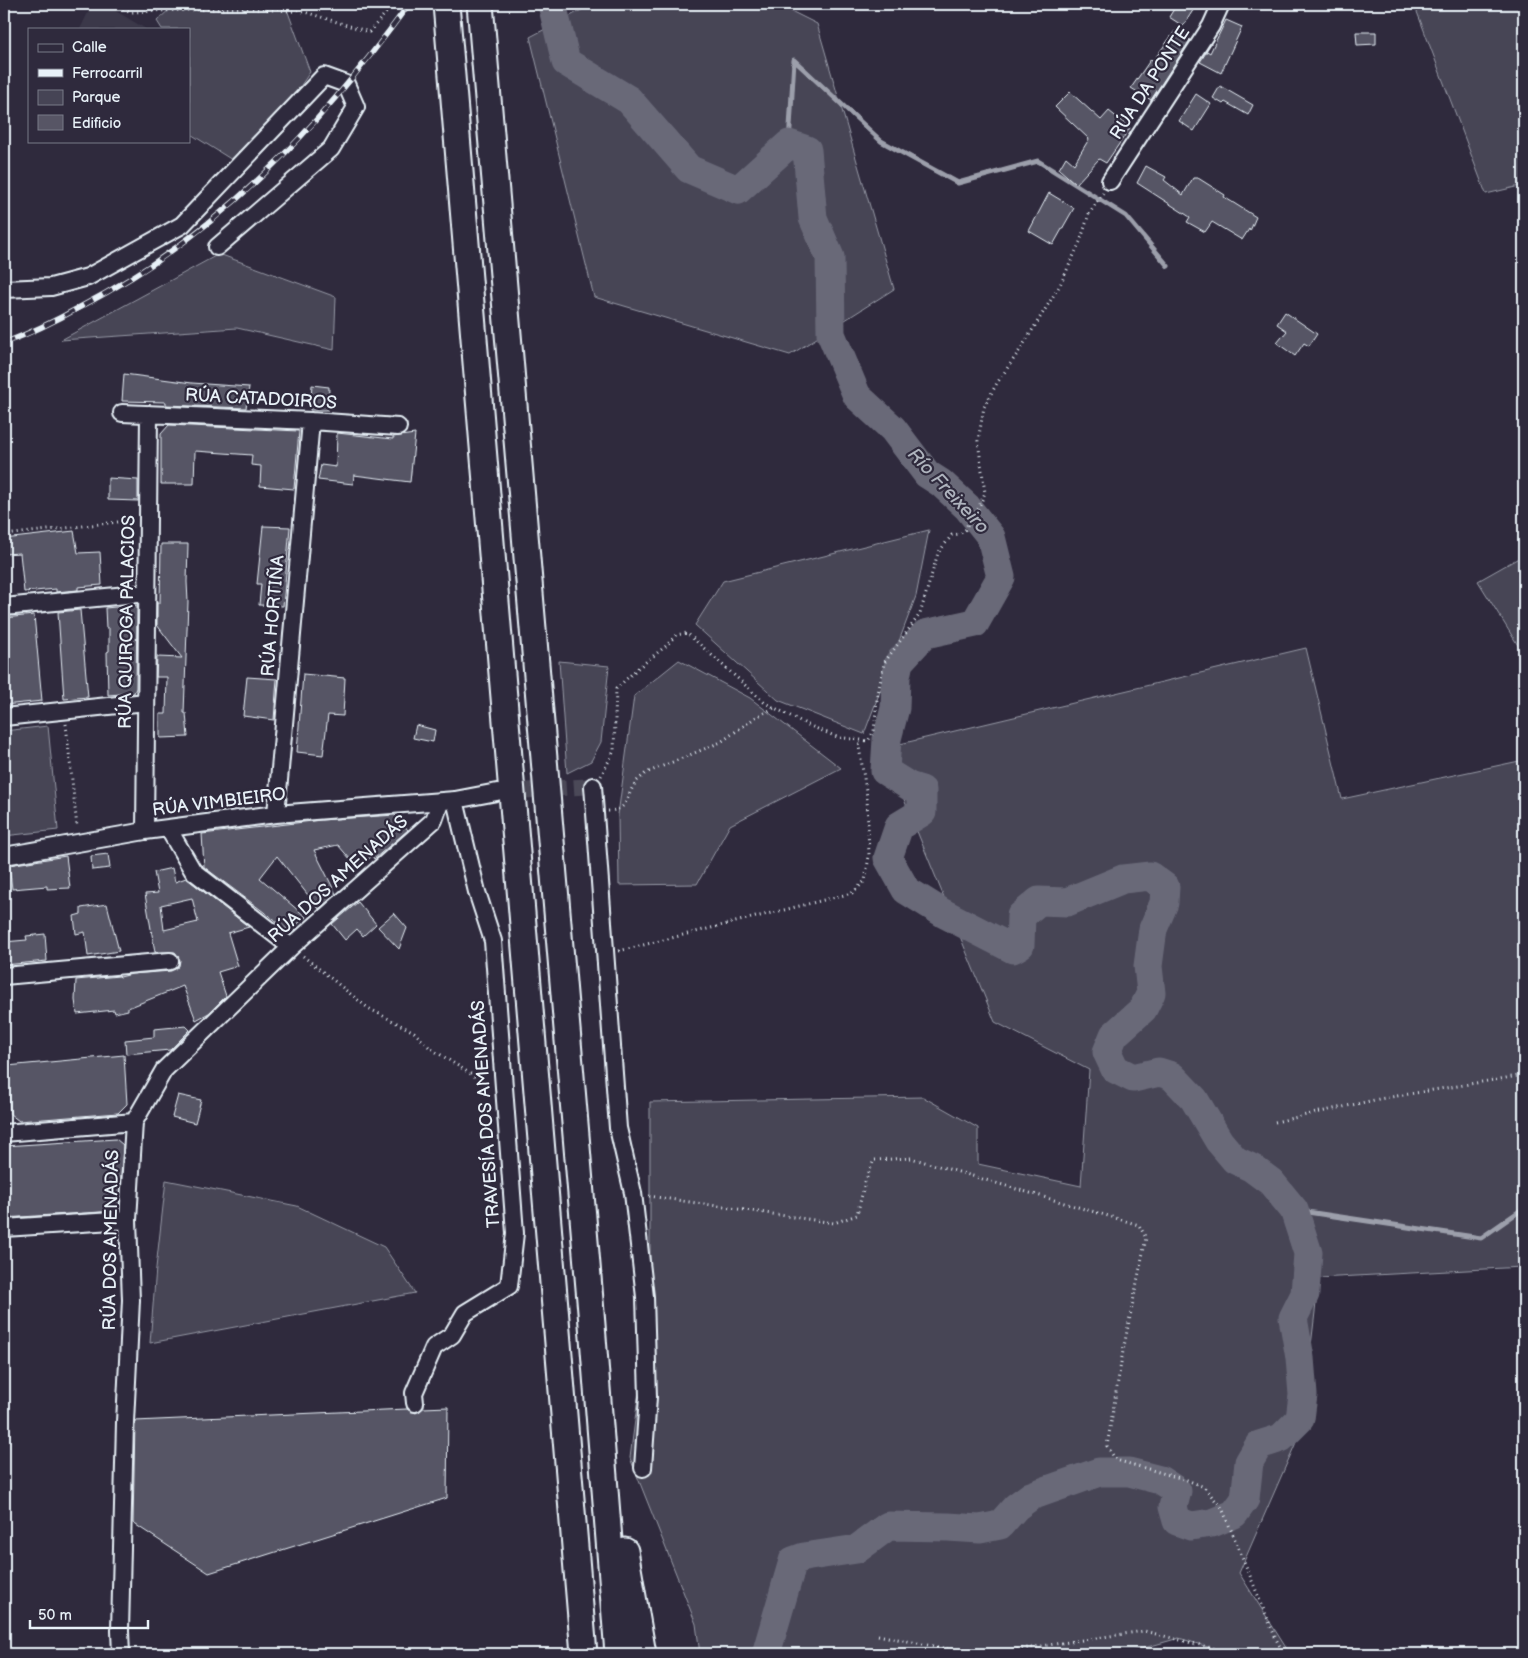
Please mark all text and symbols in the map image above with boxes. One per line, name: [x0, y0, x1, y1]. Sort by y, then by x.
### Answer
street label: RÚA DA PONTE: [1104, 21, 1194, 143]
legend: [28, 28, 190, 142]
text: Calle: [72, 38, 107, 57]
text: Ferrocarril: [72, 64, 143, 83]
text: Parque: [72, 88, 121, 107]
text: Edificio: [72, 114, 121, 133]
street label: RÚA CATADOIROS: [184, 383, 338, 413]
water label: Río Freixeiro: [902, 443, 994, 539]
street label: RÚA QUIROGA PALACIOS: [113, 515, 139, 729]
street label: RÚA HORTIÑA: [255, 554, 289, 678]
street label: RÚA VIMBIEIRO: [151, 781, 287, 821]
street label: RÚA DOS AMENADÁS: [262, 809, 412, 947]
street label: TRAVESÍA DOS AMENADÁS: [466, 999, 504, 1229]
street label: RÚA DOS AMENADÁS: [97, 1149, 123, 1331]
scale bar: [30, 1598, 148, 1630]
text: 50 m: [38, 1606, 72, 1625]

